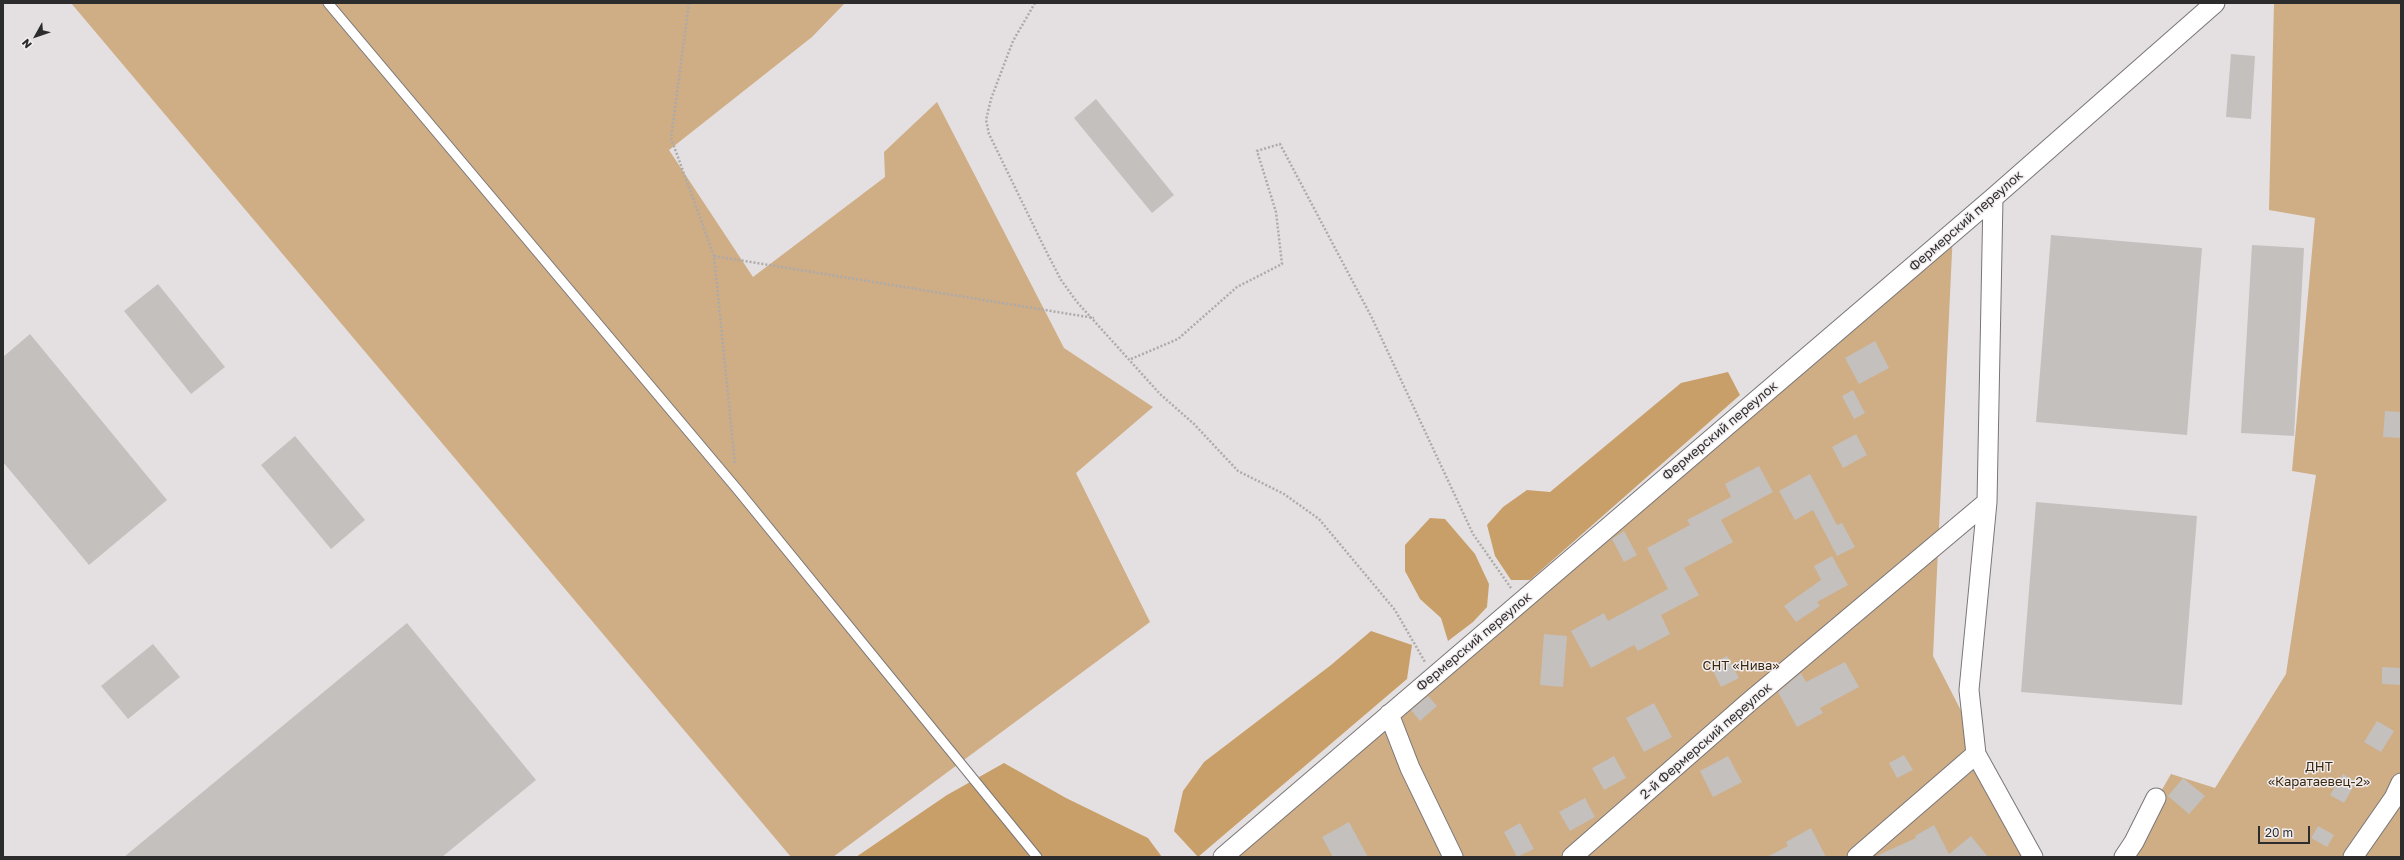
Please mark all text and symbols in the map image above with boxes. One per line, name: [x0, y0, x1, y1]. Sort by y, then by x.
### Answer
north arrow: [16, 16, 56, 56]
text: N: [19, 37, 34, 51]
street label: Фермерский переулок: [1906, 167, 2026, 275]
street label: Фермерский переулок: [1659, 378, 1781, 484]
street label: Фермерский переулок: [1413, 589, 1535, 695]
park label: СНТ «Нива»: [1703, 658, 1779, 674]
street label: 2-й Фермерский переулок: [1637, 680, 1775, 802]
park label: ДНТ «Каратаевец-2»: [2268, 759, 2370, 790]
scale bar: [2260, 818, 2312, 844]
text: 20 m: [2265, 825, 2293, 840]

